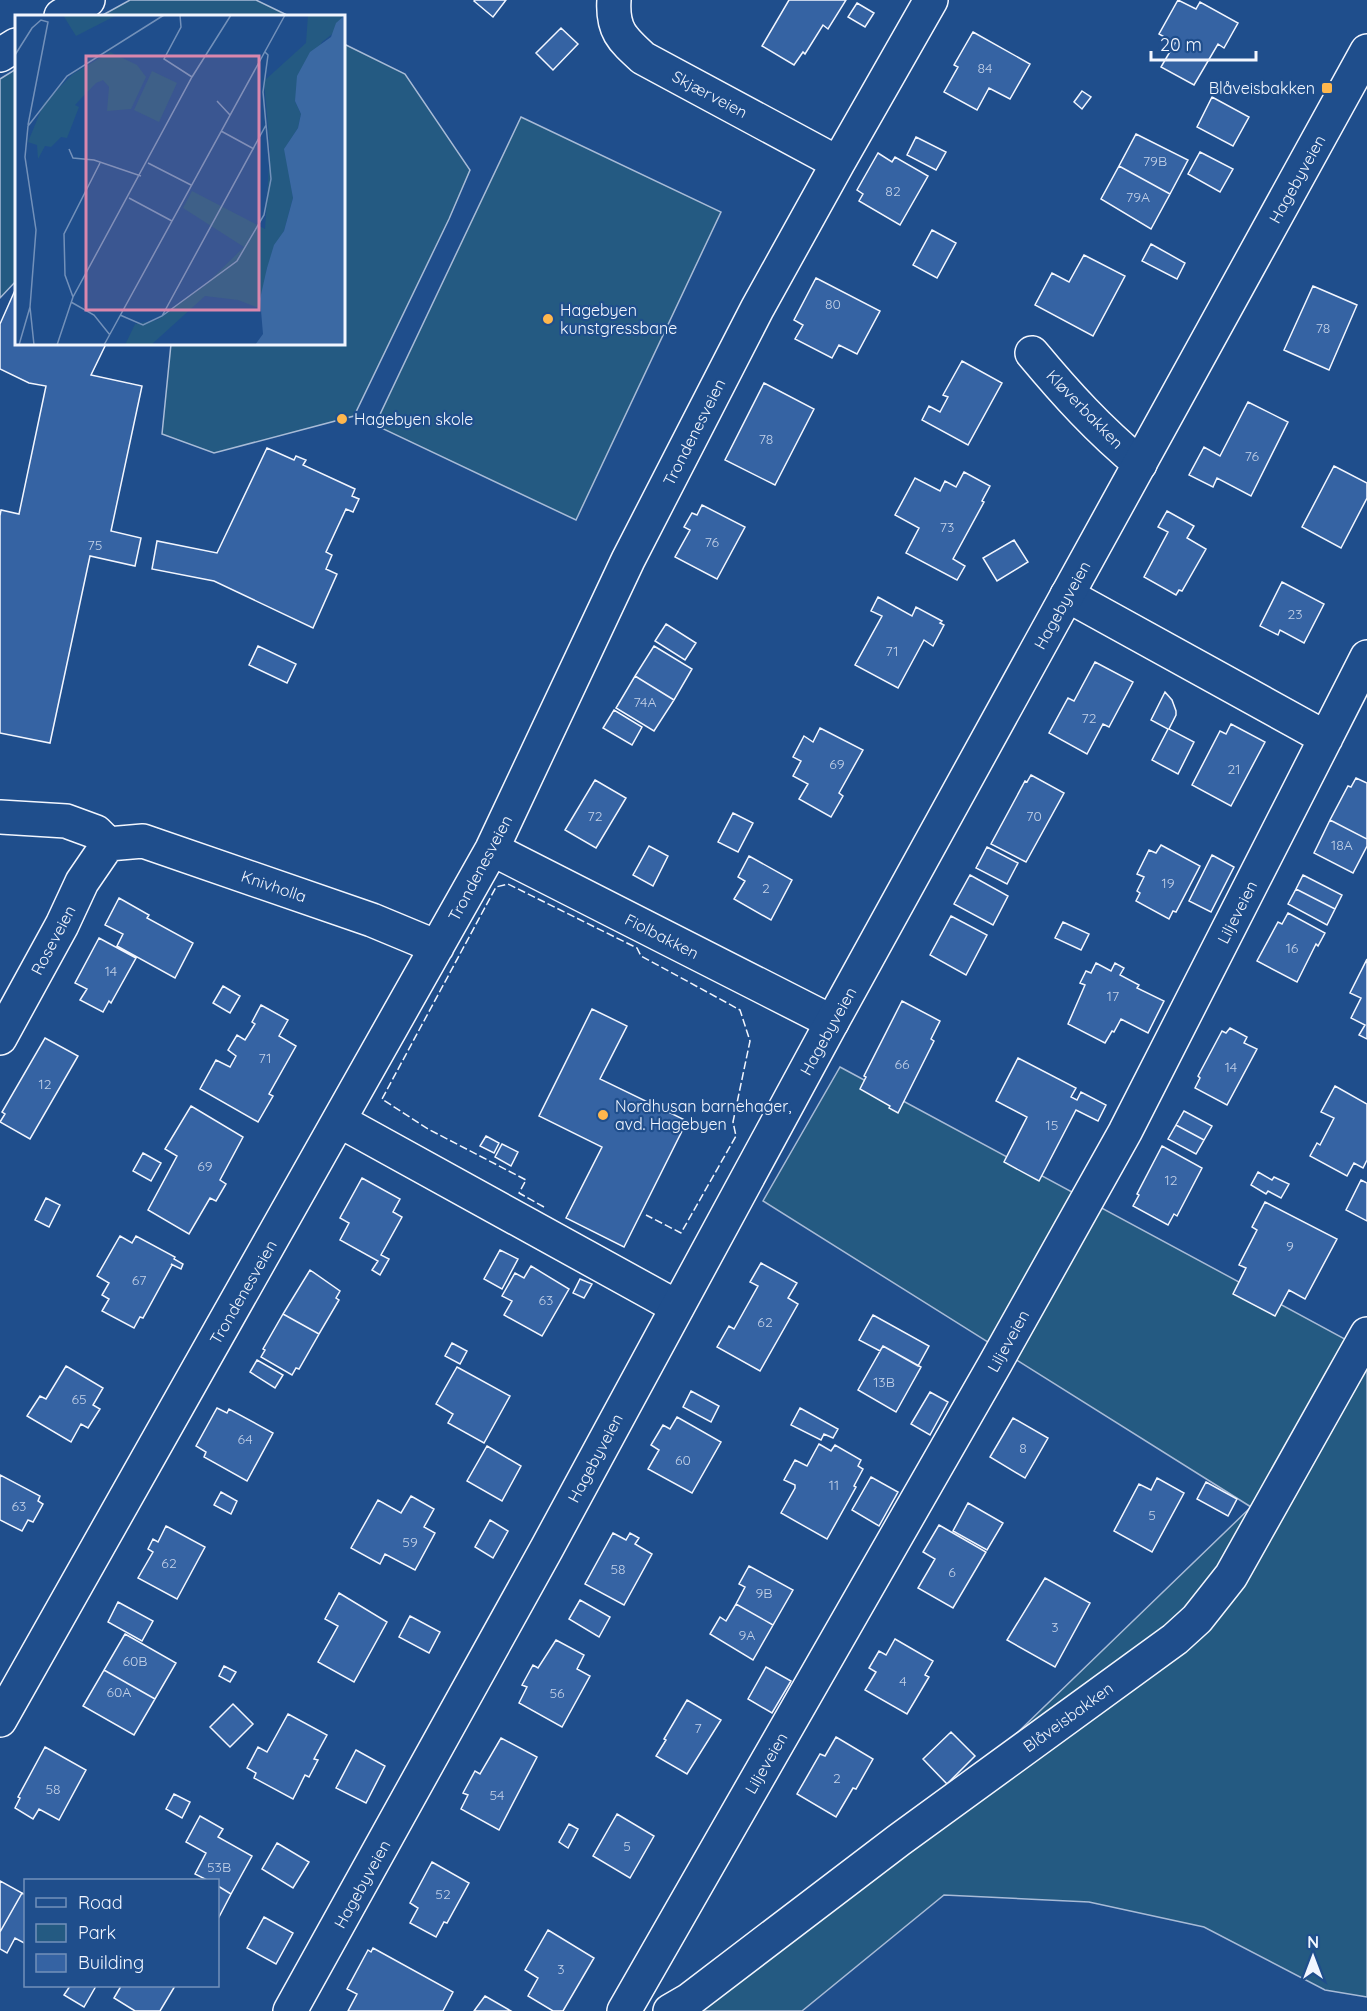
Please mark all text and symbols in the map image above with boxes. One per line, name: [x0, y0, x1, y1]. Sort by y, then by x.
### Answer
inset map: [15, 15, 345, 345]
scale bar: [1151, 24, 1256, 62]
text: 20 m: [1160, 33, 1202, 56]
house number: 84: [978, 59, 992, 77]
street label: Skjærveien: [669, 66, 751, 122]
place label: Blåveisbakken: [1209, 78, 1315, 98]
marker: Blåveisbakken: [1320, 81, 1334, 95]
street label: Hagebyveien: [1265, 131, 1329, 227]
house number: 79B: [1143, 152, 1167, 170]
house number: 82: [885, 182, 901, 200]
house number: 79A: [1126, 188, 1150, 206]
house number: 80: [825, 295, 841, 313]
place label: Hagebyen kunstgressbane: [560, 300, 677, 338]
marker: Hagebyen kunstgressbane: [541, 312, 555, 326]
house number: 78: [1316, 319, 1330, 337]
street label: Kløverbakken: [1042, 365, 1128, 453]
street label: Trondenesveien: [659, 375, 729, 489]
place label: Hagebyen skole: [354, 409, 473, 429]
marker: Hagebyen skole: [335, 412, 349, 426]
house number: 78: [759, 430, 773, 448]
house number: 76: [1245, 447, 1260, 465]
house number: 73: [940, 518, 954, 536]
house number: 76: [705, 533, 720, 551]
house number: 75: [88, 536, 102, 554]
street label: Hagebyveien: [1030, 557, 1094, 653]
house number: 23: [1287, 605, 1303, 623]
house number: 71: [885, 642, 899, 660]
house number: 74A: [633, 693, 657, 711]
house number: 72: [1082, 709, 1097, 727]
house number: 69: [829, 755, 845, 773]
house number: 21: [1228, 760, 1240, 778]
house number: 72: [588, 807, 603, 825]
house number: 70: [1026, 807, 1042, 825]
street label: Trondenesveien: [444, 812, 516, 924]
house number: 18A: [1331, 836, 1353, 854]
street label: Knivholla: [239, 866, 309, 906]
house number: 19: [1162, 874, 1175, 892]
street label: Liljeveien: [1213, 877, 1261, 947]
house number: 2: [762, 879, 770, 897]
street label: Roseveien: [26, 902, 80, 978]
street label: Fiolbakken: [622, 909, 702, 963]
house number: 16: [1286, 939, 1299, 957]
house number: 14: [105, 962, 117, 980]
street label: Hagebyveien: [796, 983, 860, 1079]
house number: 17: [1107, 987, 1119, 1005]
house number: 71: [258, 1049, 272, 1067]
house number: 66: [894, 1055, 910, 1073]
house number: 14: [1225, 1058, 1237, 1076]
house number: 12: [39, 1075, 52, 1093]
place label: Nordhusan barnehager, avd. Hagebyen: [615, 1096, 792, 1134]
marker: Nordhusan barnehager, avd. Hagebyen: [596, 1108, 610, 1122]
house number: 15: [1046, 1116, 1058, 1134]
house number: 69: [197, 1157, 213, 1175]
house number: 12: [1165, 1171, 1178, 1189]
street label: Trondenesveien: [205, 1236, 281, 1348]
house number: 9: [1286, 1237, 1294, 1255]
house number: 67: [132, 1271, 146, 1289]
house number: 63: [539, 1291, 553, 1309]
street label: Liljeveien: [983, 1306, 1033, 1376]
house number: 62: [757, 1313, 773, 1331]
house number: 13B: [873, 1373, 895, 1391]
house number: 65: [71, 1390, 87, 1408]
street label: Hagebyveien: [563, 1410, 627, 1506]
house number: 64: [237, 1430, 253, 1448]
house number: 8: [1019, 1439, 1027, 1457]
house number: 60: [675, 1451, 691, 1469]
house number: 11: [829, 1476, 839, 1494]
house number: 63: [12, 1497, 26, 1515]
house number: 5: [1148, 1506, 1156, 1524]
house number: 59: [402, 1533, 418, 1551]
house number: 62: [161, 1554, 177, 1572]
house number: 58: [610, 1560, 626, 1578]
house number: 6: [948, 1563, 956, 1581]
house number: 9B: [756, 1584, 772, 1602]
house number: 3: [1051, 1618, 1059, 1636]
house number: 9A: [739, 1626, 755, 1644]
house number: 60B: [123, 1652, 147, 1670]
house number: 4: [899, 1672, 907, 1690]
street label: Blåveisbakken: [1019, 1678, 1117, 1756]
house number: 60A: [107, 1683, 131, 1701]
house number: 56: [549, 1684, 565, 1702]
house number: 7: [694, 1719, 702, 1737]
street label: Liljeveien: [740, 1729, 792, 1797]
house number: 2: [833, 1769, 841, 1787]
house number: 58: [45, 1780, 61, 1798]
house number: 54: [489, 1786, 505, 1804]
street label: Hagebyveien: [330, 1836, 394, 1932]
house number: 5: [623, 1837, 631, 1855]
house number: 53B: [207, 1858, 231, 1876]
legend: [24, 1879, 219, 1987]
house number: 52: [435, 1885, 451, 1903]
text: Road: [78, 1891, 123, 1914]
text: Park: [78, 1921, 116, 1944]
north arrow: [1283, 1927, 1343, 1987]
text: N: [1307, 1932, 1319, 1952]
text: Building: [78, 1951, 144, 1974]
house number: 3: [557, 1960, 565, 1978]

